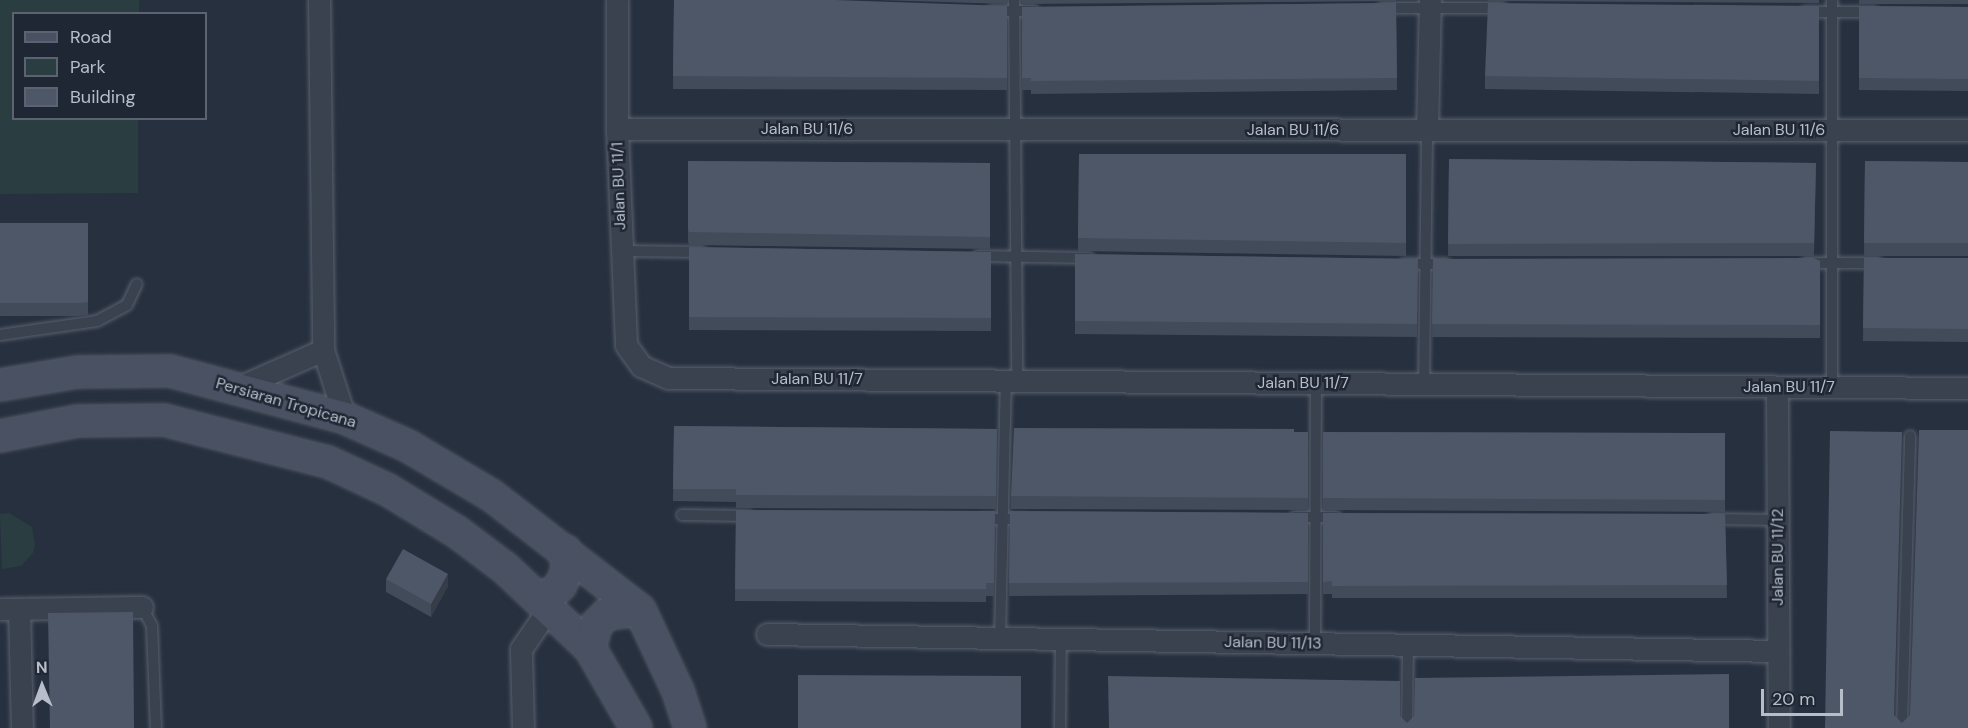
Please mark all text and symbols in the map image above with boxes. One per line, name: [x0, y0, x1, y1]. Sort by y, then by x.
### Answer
legend: [12, 12, 207, 120]
text: Road: [70, 25, 112, 49]
text: Park: [70, 55, 106, 79]
text: Building: [70, 85, 135, 109]
street label: Jalan BU 11/6: [761, 119, 853, 139]
street label: Jalan BU 11/6: [1247, 120, 1339, 140]
street label: Jalan BU 11/6: [1733, 120, 1825, 140]
street label: Jalan BU 11/1: [608, 142, 630, 230]
street label: Jalan BU 11/7: [771, 369, 863, 389]
street label: Jalan BU 11/7: [1257, 373, 1349, 393]
street label: Persiaran Tropicana: [214, 374, 358, 432]
street label: Jalan BU 11/7: [1743, 377, 1835, 397]
street label: Jalan BU 11/12: [1768, 508, 1788, 606]
street label: Jalan BU 11/13: [1224, 633, 1322, 653]
north arrow: [12, 656, 72, 716]
text: N: [36, 657, 48, 678]
scale bar: [1764, 677, 1846, 715]
text: 20 m: [1772, 687, 1815, 711]

